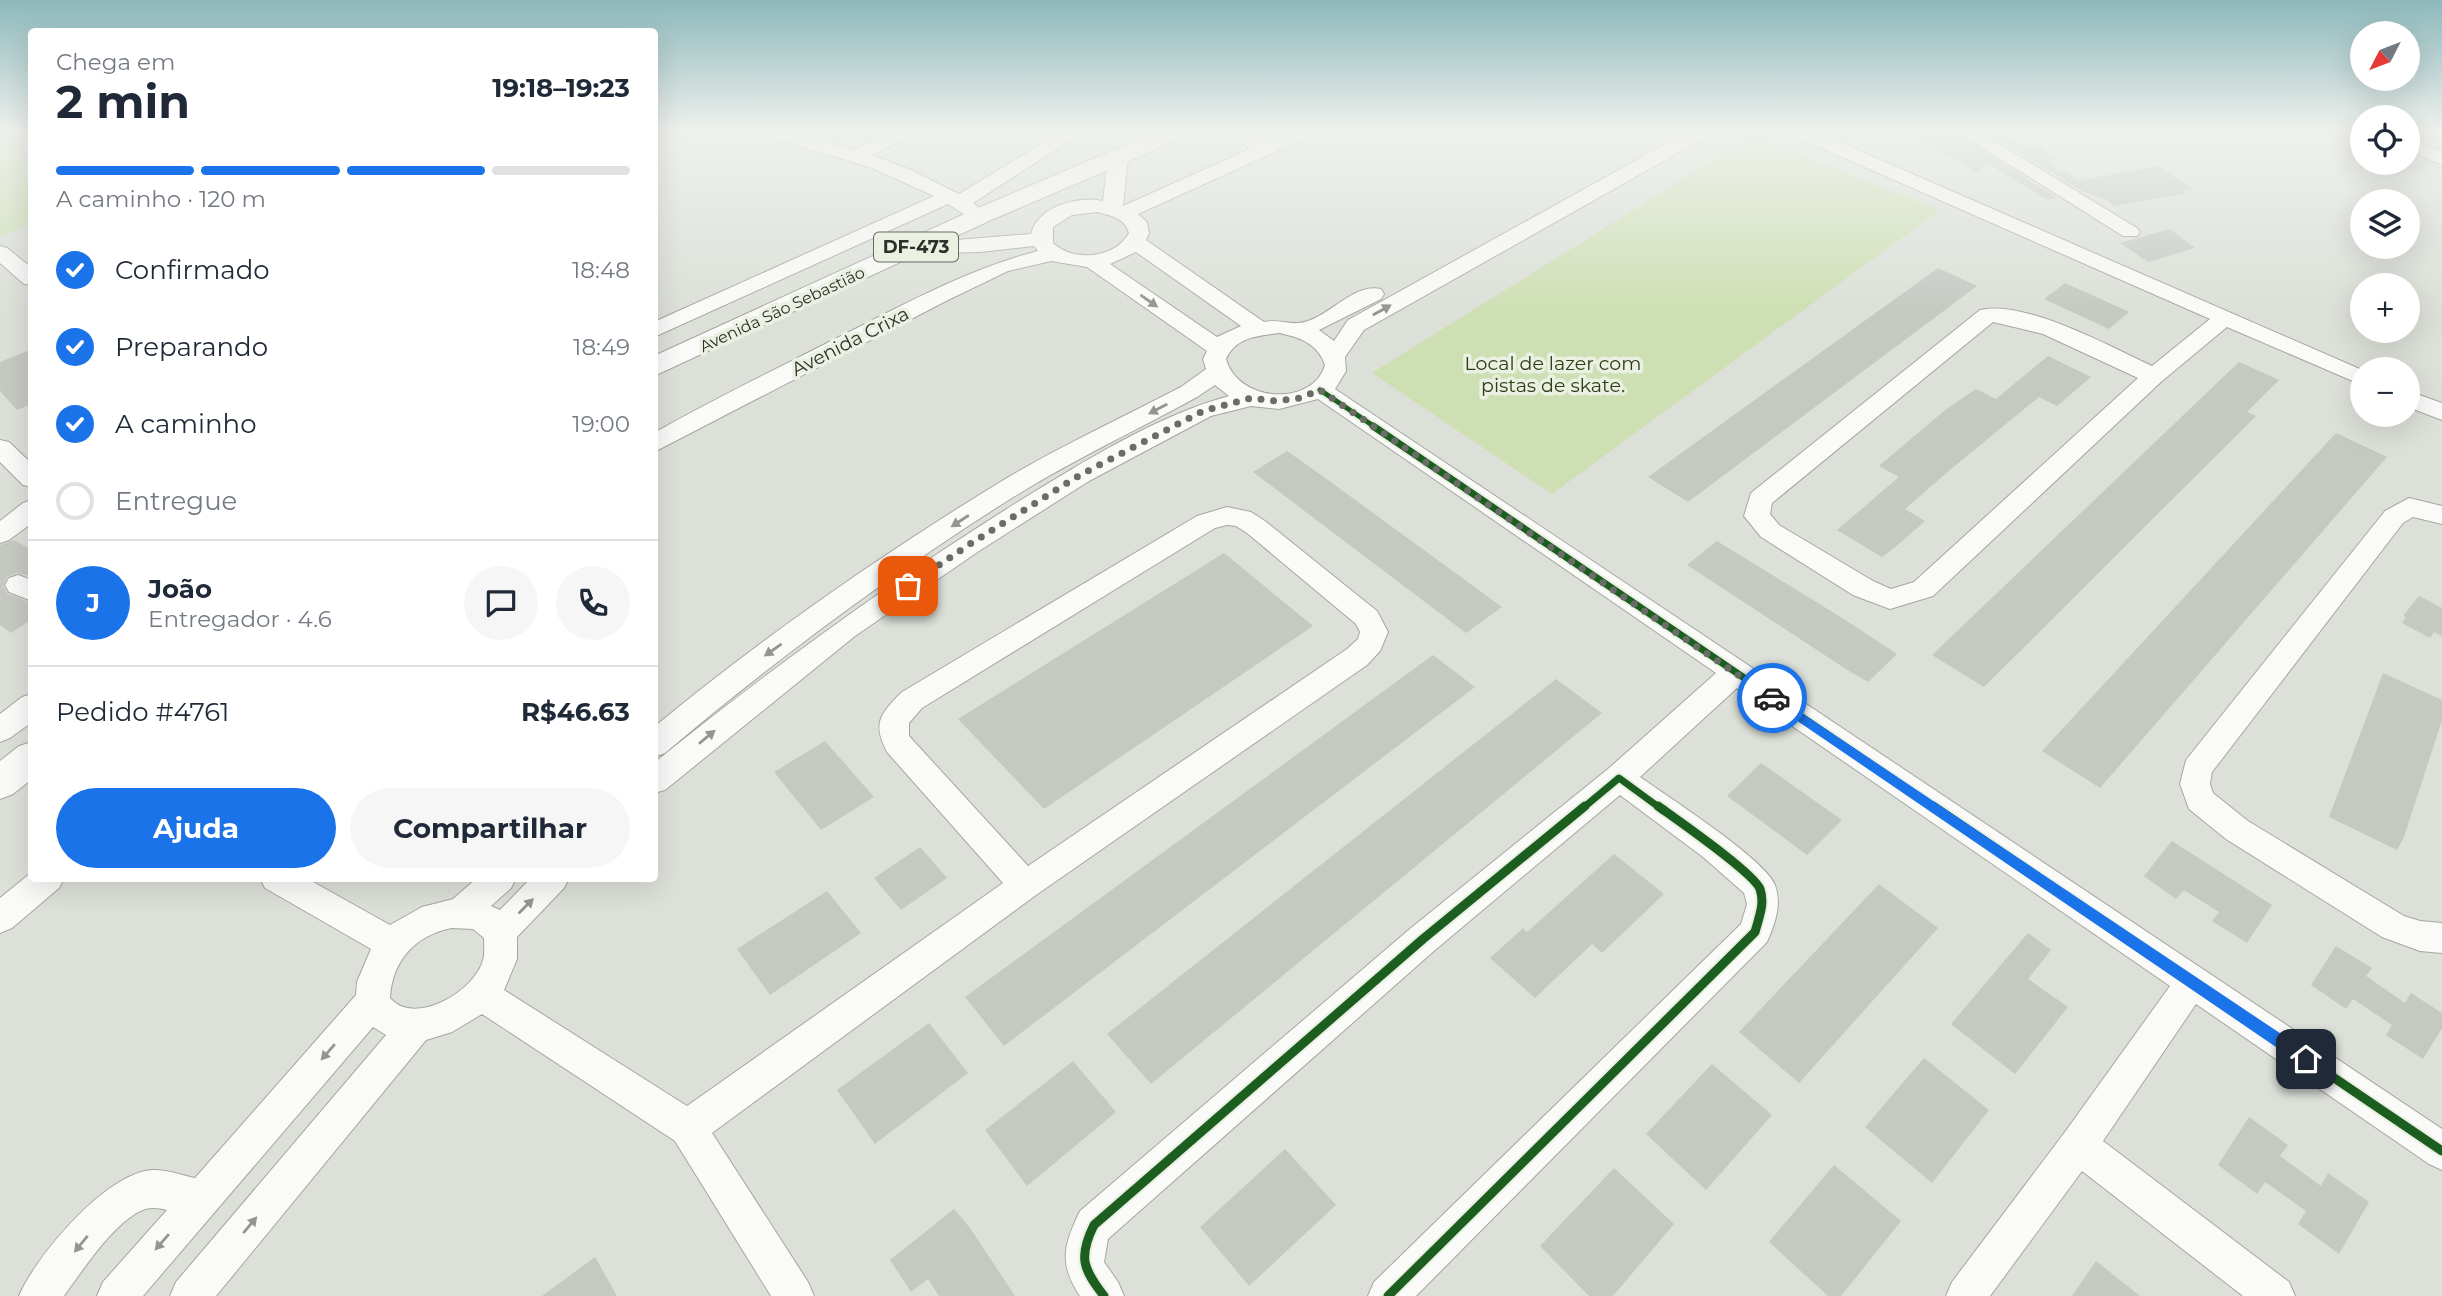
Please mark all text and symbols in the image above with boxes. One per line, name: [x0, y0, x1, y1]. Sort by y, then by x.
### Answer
north arrow: [2350, 21, 2420, 91]
map controls: [2350, 21, 2420, 427]
text: Chega em: [56, 48, 175, 76]
text: 19:18–19:23: [492, 72, 630, 104]
text: 2 min: [56, 73, 190, 130]
button: locate: [2350, 105, 2420, 175]
text: A caminho · 120 m: [56, 185, 266, 213]
button: layers: [2350, 189, 2420, 259]
road number: DF-473: [874, 232, 958, 262]
icon: check: [56, 251, 94, 289]
text: Confirmado: [115, 254, 270, 286]
text: 18:48: [572, 256, 630, 284]
street label: Avenida São Sebastião: [697, 263, 868, 356]
button: +: [2350, 273, 2420, 343]
one-way arrow: [1140, 294, 1158, 308]
street label: Avenida Crixa: [788, 302, 913, 381]
one-way arrow: [1373, 304, 1392, 316]
icon: check: [56, 328, 94, 366]
text: Preparando: [115, 331, 268, 363]
text: 18:49: [573, 333, 630, 361]
park label: Local de lazer com pistas de skate.: [1465, 352, 1641, 397]
button: −: [2350, 357, 2420, 427]
one-way arrow: [1147, 402, 1167, 414]
icon: check: [56, 405, 94, 443]
text: A caminho: [115, 408, 256, 440]
text: 19:00: [572, 410, 630, 438]
text: Entregue: [115, 485, 237, 517]
one-way arrow: [950, 514, 970, 527]
pin: [878, 556, 938, 616]
button: chat: [464, 566, 538, 640]
button: phone: [556, 566, 630, 640]
icon: bag: [889, 567, 927, 605]
text: João: [148, 573, 212, 605]
text: J: [86, 587, 100, 619]
text: Entregador · 4.6: [148, 605, 332, 633]
one-way arrow: [764, 643, 782, 657]
courier: [1737, 663, 1807, 733]
icon: car: [1753, 679, 1791, 717]
text: Pedido #4761: [56, 696, 229, 728]
text: R$46.63: [521, 696, 630, 728]
one-way arrow: [698, 729, 716, 745]
button: Ajuda: [56, 788, 336, 868]
button: Compartilhar: [350, 788, 630, 868]
one-way arrow: [517, 897, 534, 914]
pin: [2276, 1029, 2336, 1089]
icon: home: [2287, 1040, 2325, 1078]
one-way arrow: [320, 1043, 336, 1061]
one-way arrow: [242, 1216, 257, 1234]
one-way arrow: [154, 1233, 170, 1251]
one-way arrow: [74, 1236, 89, 1253]

